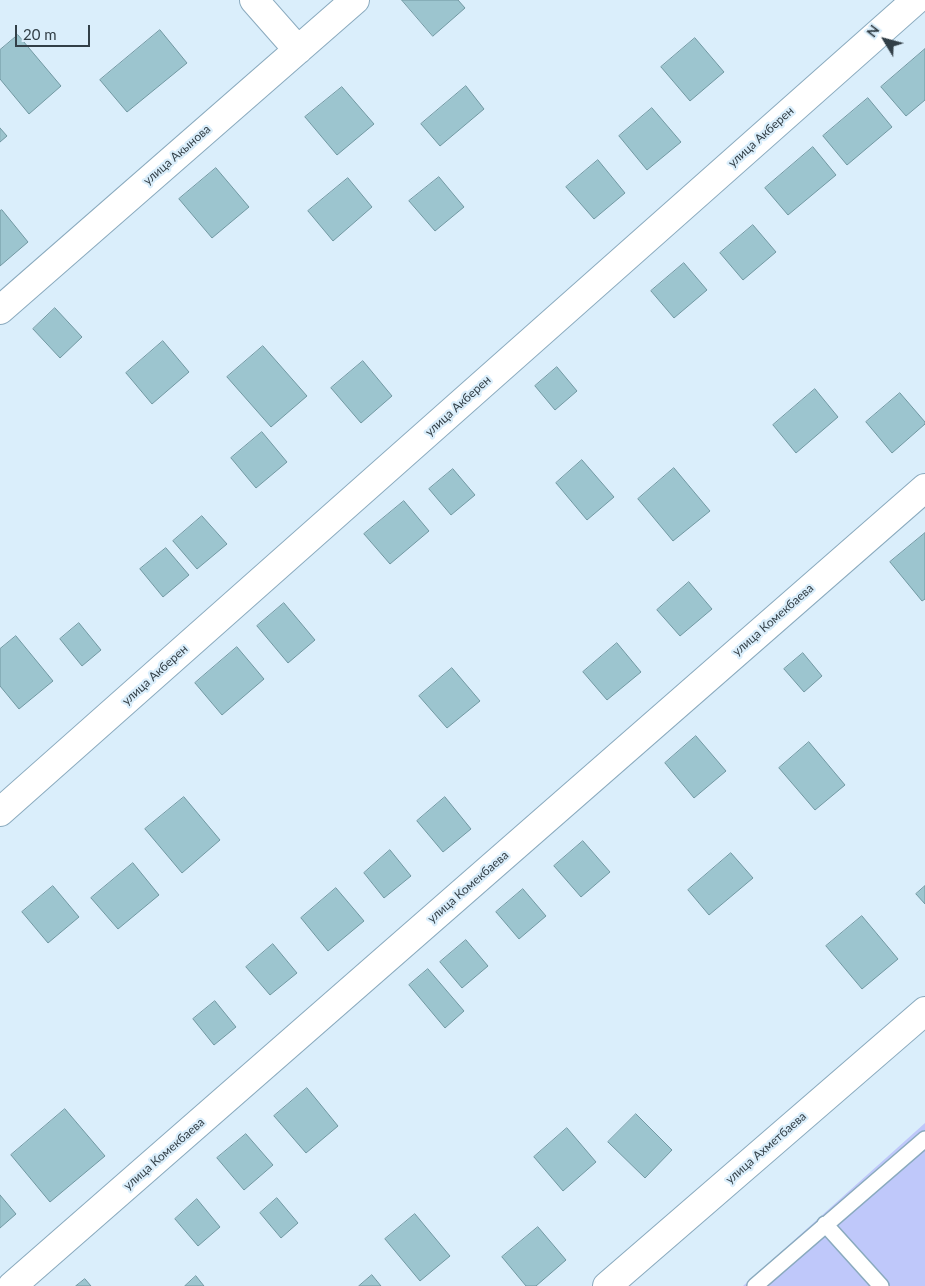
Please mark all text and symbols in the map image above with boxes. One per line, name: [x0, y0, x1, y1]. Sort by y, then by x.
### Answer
scale bar: [18, 15, 92, 47]
north arrow: [860, 15, 910, 65]
text: N: [863, 21, 883, 40]
text: 20 m: [23, 25, 57, 43]
street label: улица Акберен: [725, 104, 797, 170]
street label: улица Акынова: [140, 122, 214, 188]
street label: улица Акберен: [422, 373, 494, 439]
street label: улица Комекбаева: [730, 581, 816, 659]
street label: улица Акберен: [119, 642, 191, 708]
street label: улица Комекбаева: [425, 848, 511, 926]
street label: улица Ахметбаева: [723, 1109, 809, 1187]
street label: улица Комекбаева: [121, 1115, 207, 1193]

